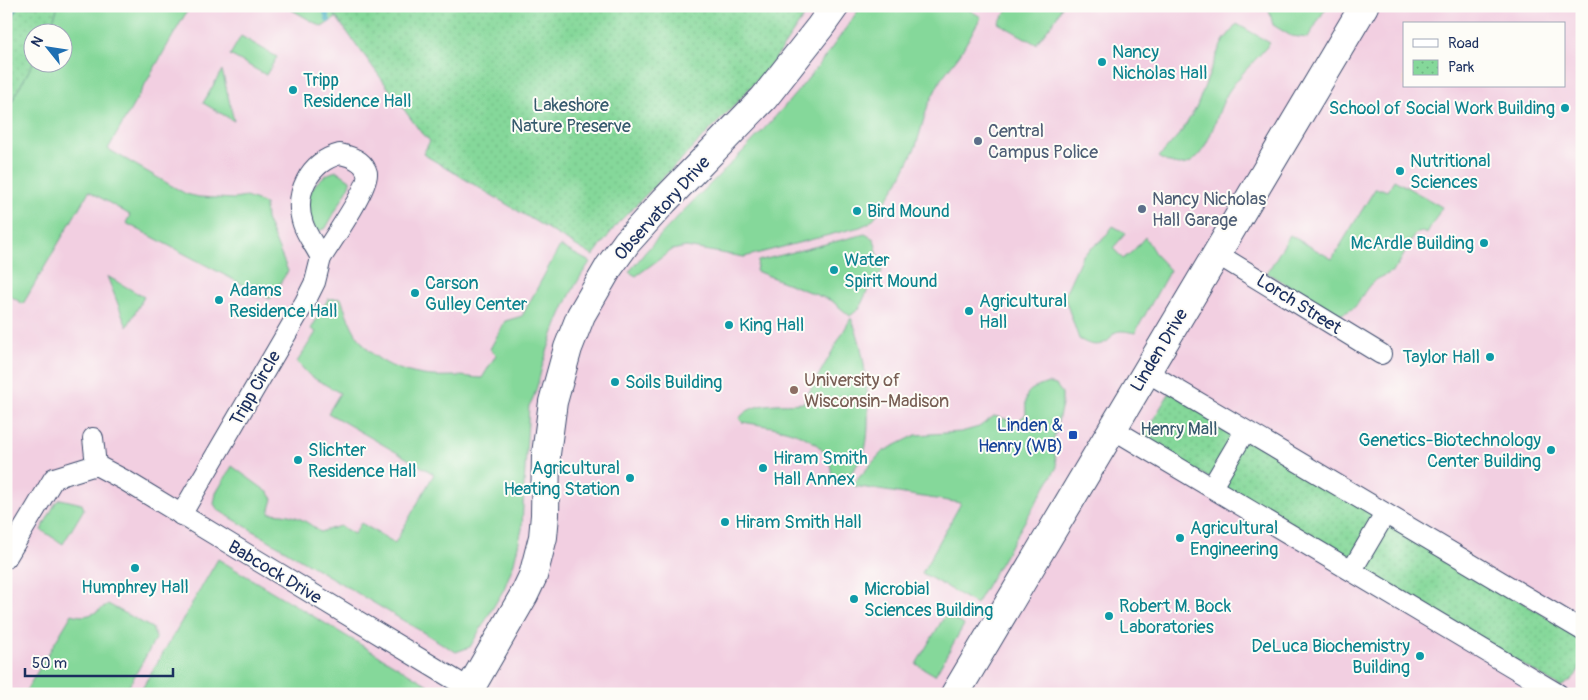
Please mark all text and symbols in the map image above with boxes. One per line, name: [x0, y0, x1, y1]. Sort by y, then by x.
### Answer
north arrow: [22, 22, 72, 72]
legend: [1403, 22, 1566, 88]
text: N: [27, 33, 47, 50]
text: Road: [1448, 34, 1479, 53]
place label: Nancy Nicholas Hall: [1112, 41, 1208, 85]
marker: Nancy Nicholas Hall: [1096, 56, 1108, 68]
text: Park: [1448, 58, 1475, 77]
place label: Tripp Residence Hall: [303, 69, 412, 113]
marker: Tripp Residence Hall: [287, 84, 299, 96]
park label: Lakeshore Nature Preserve: [511, 94, 631, 138]
place label: School of Social Work Building: [1329, 97, 1555, 120]
marker: School of Social Work Building: [1559, 102, 1571, 114]
place label: Central Campus Police: [988, 120, 1098, 164]
marker: Central Campus Police: [972, 135, 984, 147]
place label: Nutritional Sciences: [1410, 150, 1491, 194]
street label: Observatory Drive: [609, 151, 715, 265]
marker: Nutritional Sciences: [1394, 165, 1406, 177]
place label: Nancy Nicholas Hall Garage: [1152, 188, 1266, 232]
place label: Bird Mound: [867, 200, 950, 223]
marker: Nancy Nicholas Hall Garage: [1136, 203, 1148, 215]
marker: Bird Mound: [851, 205, 863, 217]
place label: McArdle Building: [1350, 232, 1474, 255]
marker: McArdle Building: [1478, 237, 1490, 249]
place label: Water Spirit Mound: [844, 249, 938, 293]
marker: Water Spirit Mound: [828, 264, 840, 276]
street label: Lorch Street: [1252, 269, 1346, 340]
place label: Carson Gulley Center: [425, 272, 528, 316]
place label: Adams Residence Hall: [229, 279, 338, 323]
marker: Carson Gulley Center: [409, 287, 421, 299]
place label: Agricultural Hall: [979, 290, 1067, 334]
marker: Adams Residence Hall: [213, 294, 225, 306]
street label: Linden Drive: [1126, 304, 1193, 396]
marker: Agricultural Hall: [963, 305, 975, 317]
place label: King Hall: [739, 314, 804, 337]
marker: King Hall: [723, 319, 735, 331]
street label: Tripp Circle: [225, 346, 286, 430]
place label: Taylor Hall: [1402, 346, 1480, 369]
marker: Taylor Hall: [1484, 351, 1496, 363]
place label: University of Wisconsin-Madison: [804, 369, 949, 413]
place label: Soils Building: [625, 371, 722, 394]
marker: Soils Building: [609, 376, 621, 388]
marker: University of Wisconsin-Madison: [788, 384, 800, 396]
place label: Linden & Henry (WB): [978, 414, 1063, 458]
park label: Henry Mall: [1140, 418, 1218, 441]
marker: Linden & Henry (WB): [1067, 429, 1079, 441]
place label: Genetics-Biotechnology Center Building: [1358, 429, 1541, 473]
place label: Slichter Residence Hall: [308, 439, 417, 483]
marker: Genetics-Biotechnology Center Building: [1545, 444, 1557, 456]
place label: Hiram Smith Hall Annex: [773, 447, 868, 491]
marker: Slichter Residence Hall: [292, 454, 304, 466]
place label: Agricultural Heating Station: [503, 457, 620, 501]
marker: Hiram Smith Hall Annex: [757, 462, 769, 474]
marker: Agricultural Heating Station: [624, 472, 636, 484]
place label: Hiram Smith Hall: [735, 511, 862, 534]
marker: Hiram Smith Hall: [719, 516, 731, 528]
place label: Agricultural Engineering: [1190, 517, 1278, 561]
marker: Agricultural Engineering: [1174, 532, 1186, 544]
street label: Babcock Drive: [224, 535, 326, 609]
marker: Humphrey Hall: [129, 562, 141, 574]
place label: Humphrey Hall: [81, 576, 189, 599]
place label: Microbial Sciences Building: [864, 578, 993, 622]
marker: Microbial Sciences Building: [848, 593, 860, 605]
place label: Robert M. Bock Laboratories: [1119, 595, 1232, 639]
marker: Robert M. Bock Laboratories: [1103, 610, 1115, 622]
place label: DeLuca Biochemistry Building: [1251, 635, 1410, 679]
scale bar: [25, 645, 172, 677]
marker: DeLuca Biochemistry Building: [1414, 650, 1426, 662]
text: 50 m: [32, 654, 67, 673]

